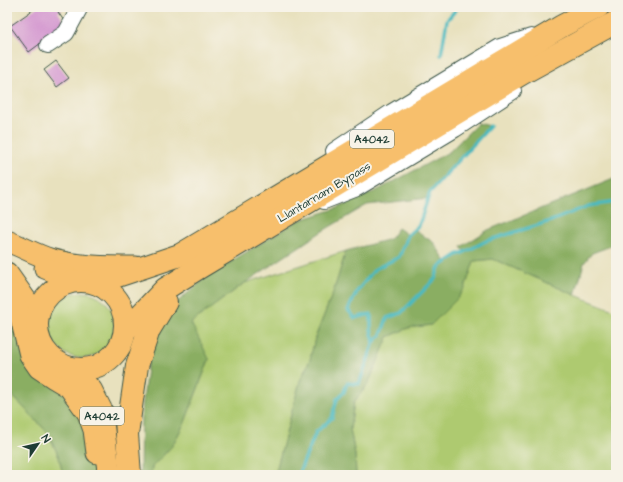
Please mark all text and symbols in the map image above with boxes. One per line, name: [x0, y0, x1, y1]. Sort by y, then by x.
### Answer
road number: A4042: [350, 130, 394, 148]
street label: Llantarnam Bypass: [274, 158, 375, 228]
road number: A4042: [80, 407, 124, 425]
north arrow: [18, 424, 58, 464]
text: N: [38, 432, 54, 446]

